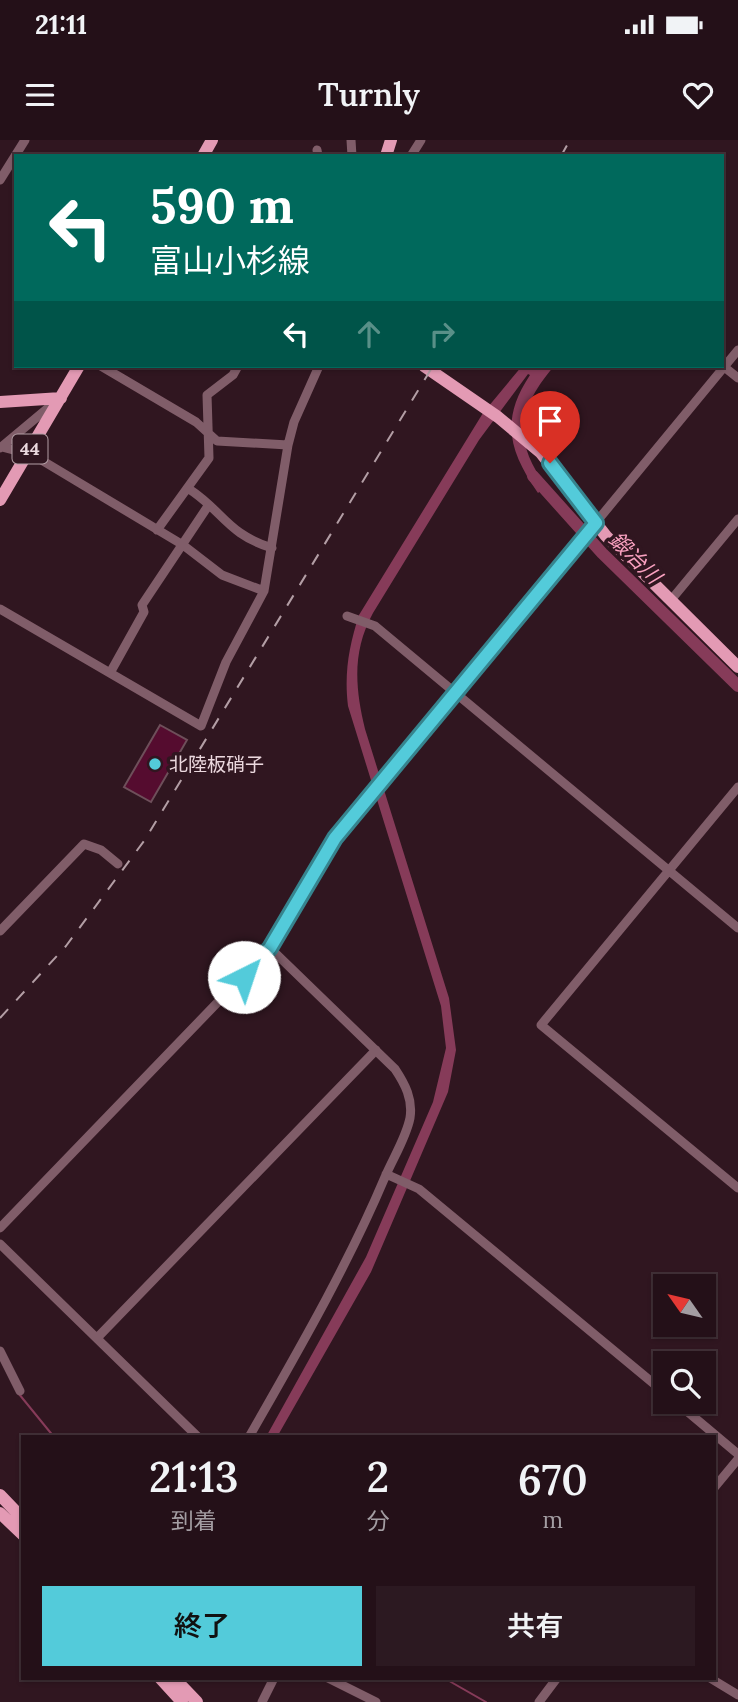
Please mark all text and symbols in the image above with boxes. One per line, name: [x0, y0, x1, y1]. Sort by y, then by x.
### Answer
text: 21:11: [35, 8, 87, 41]
text: Turnly: [318, 74, 420, 115]
icon: menu: [21, 76, 59, 114]
icon: heart: [679, 76, 717, 114]
text: 590 m: [150, 174, 294, 236]
icon: left: [35, 182, 126, 273]
text: 富山小杉線: [150, 240, 310, 281]
icon: left: [277, 315, 315, 353]
icon: ahead: [350, 315, 388, 353]
icon: right: [423, 315, 461, 353]
pin: [520, 391, 580, 463]
icon: arrive: [531, 402, 569, 440]
road number: 44: [12, 435, 48, 464]
water label: 鍛冶川: [604, 526, 669, 591]
place label: 北陸板硝子: [169, 752, 264, 776]
marker: 北陸板硝子: [147, 756, 163, 772]
position arrow: [207, 940, 281, 1014]
north arrow: [653, 1274, 716, 1337]
map controls: [653, 1274, 716, 1414]
button: search: [653, 1351, 716, 1414]
text: 21:13: [149, 1450, 238, 1504]
text: 2: [367, 1450, 389, 1504]
text: 670: [518, 1453, 588, 1507]
text: m: [542, 1505, 563, 1534]
text: 到着: [171, 1506, 217, 1535]
text: 分: [367, 1506, 390, 1535]
button: 終了: [42, 1586, 362, 1666]
button: 共有: [376, 1586, 695, 1666]

